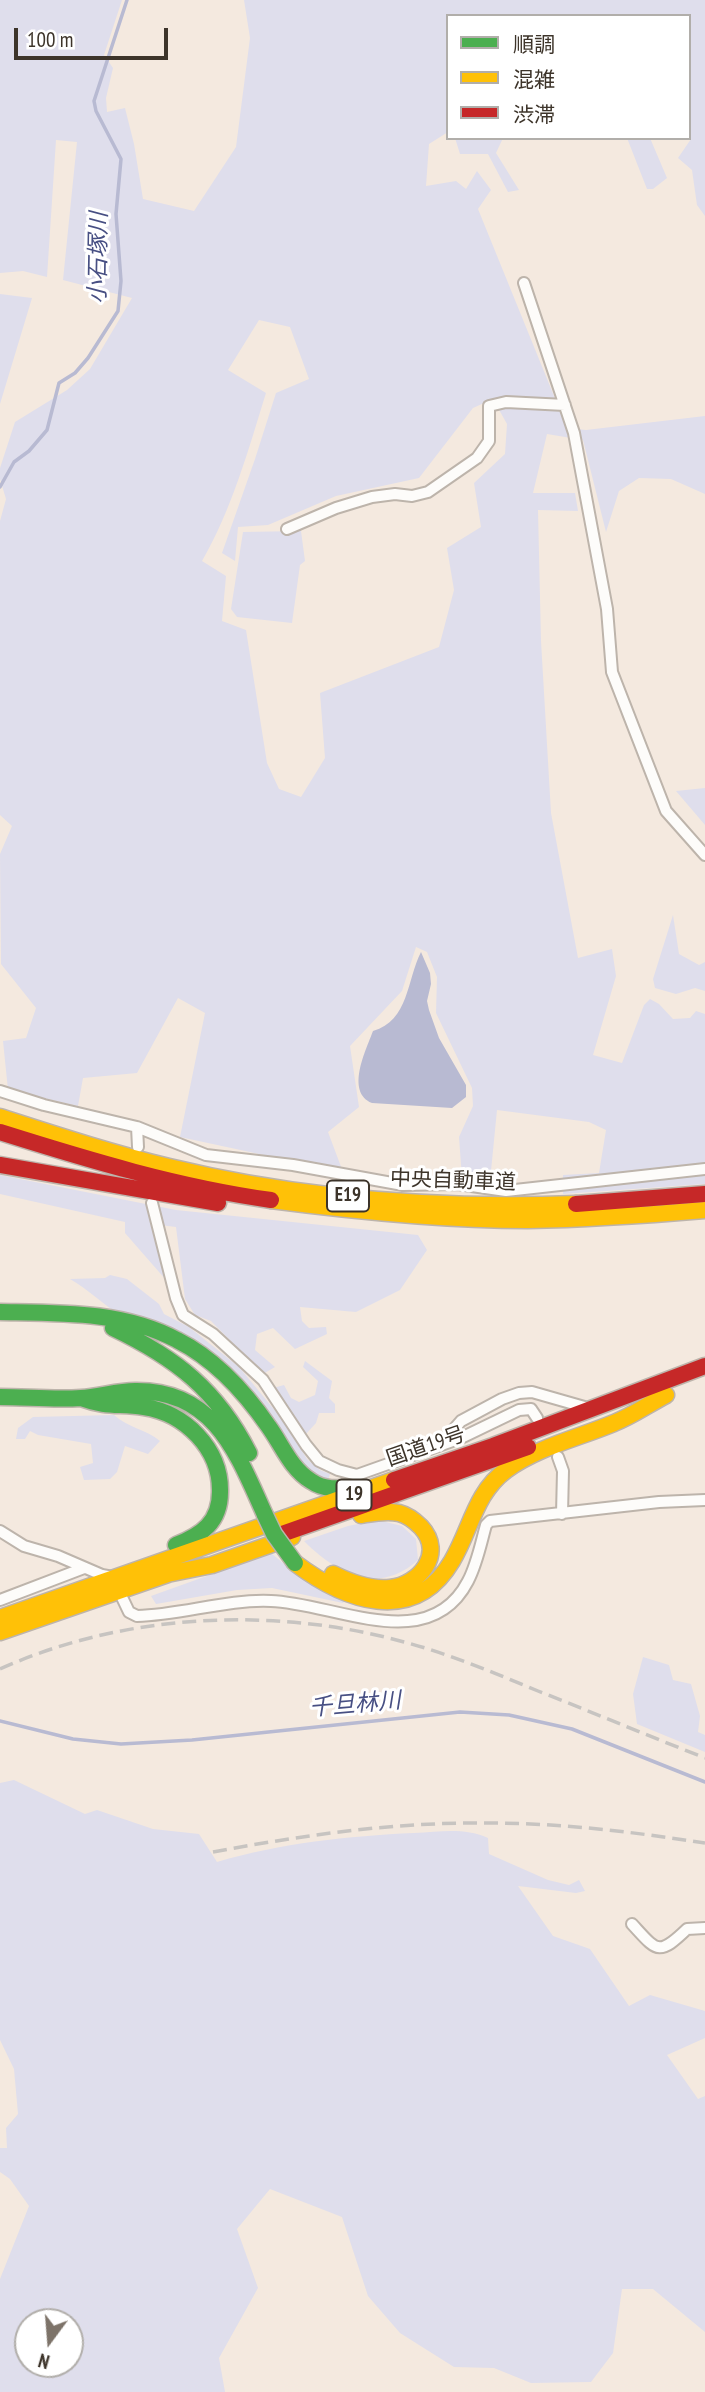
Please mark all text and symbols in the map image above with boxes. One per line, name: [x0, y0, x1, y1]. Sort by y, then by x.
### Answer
scale bar: [18, 14, 172, 58]
legend: [446, 14, 691, 140]
text: 100 m: [27, 26, 73, 53]
text: 順調: [513, 31, 555, 58]
text: 混雑: [513, 66, 555, 93]
text: 渋滞: [513, 101, 555, 128]
water label: 小石塚川: [84, 212, 114, 304]
street label: 中央自動車道: [390, 1166, 516, 1196]
road number: E19: [327, 1180, 369, 1212]
street label: 国道19号: [383, 1422, 469, 1472]
road number: 19: [336, 1480, 372, 1511]
water label: 千旦林川: [308, 1687, 402, 1723]
north arrow: [14, 2308, 84, 2378]
text: N: [36, 2348, 52, 2374]

